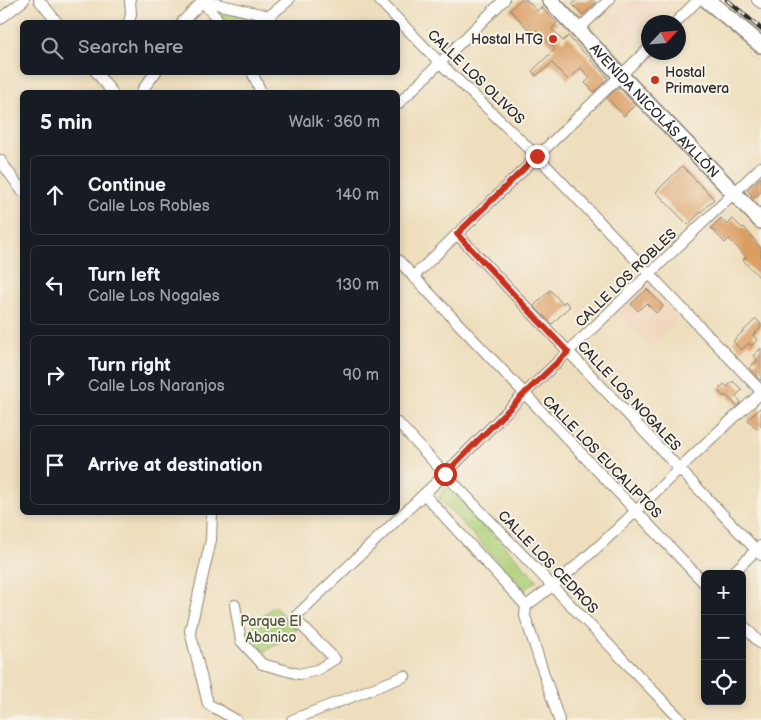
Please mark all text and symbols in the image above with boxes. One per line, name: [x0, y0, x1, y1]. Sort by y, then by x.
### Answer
north arrow: [641, 15, 686, 60]
search box: [20, 20, 400, 75]
street label: CALLE LOS OLIVOS: [424, 26, 528, 128]
place label: Hostal HTG: [471, 31, 543, 48]
marker: Hostal HTG: [547, 33, 559, 45]
icon: search: [38, 34, 66, 62]
text: Search here: [78, 36, 183, 59]
street label: AVENIDA NICOLÁS AYLLÓN: [586, 40, 723, 181]
place label: Hostal Primavera: [665, 64, 729, 97]
marker: Hostal Primavera: [649, 74, 661, 86]
text: 5 min: [40, 110, 93, 135]
text: Walk · 360 m: [289, 113, 380, 132]
route end: [526, 145, 549, 168]
text: Continue: [88, 174, 166, 197]
icon: ahead: [41, 181, 69, 209]
text: 140 m: [336, 186, 379, 205]
text: Calle Los Robles: [88, 197, 210, 216]
street label: CALLE LOS ROBLES: [572, 225, 680, 331]
text: Turn left: [88, 264, 160, 287]
icon: left: [41, 271, 69, 299]
text: 130 m: [336, 276, 379, 295]
text: Calle Los Nogales: [88, 287, 220, 306]
street label: CALLE LOS NOGALES: [574, 338, 684, 454]
text: Turn right: [88, 354, 171, 377]
icon: right: [41, 361, 69, 389]
text: 90 m: [343, 366, 379, 385]
text: Calle Los Naranjos: [88, 377, 225, 396]
street label: CALLE LOS EUCALIPTOS: [539, 392, 665, 522]
icon: arrive: [41, 451, 69, 479]
text: Arrive at destination: [88, 454, 263, 477]
route start: [434, 463, 457, 486]
street label: CALLE LOS CEDROS: [494, 507, 602, 617]
map controls: [701, 570, 746, 705]
button: +: [701, 570, 746, 615]
park label: Parque El Abanico: [240, 613, 302, 646]
button: −: [701, 615, 746, 660]
button: locate: [701, 660, 746, 705]

